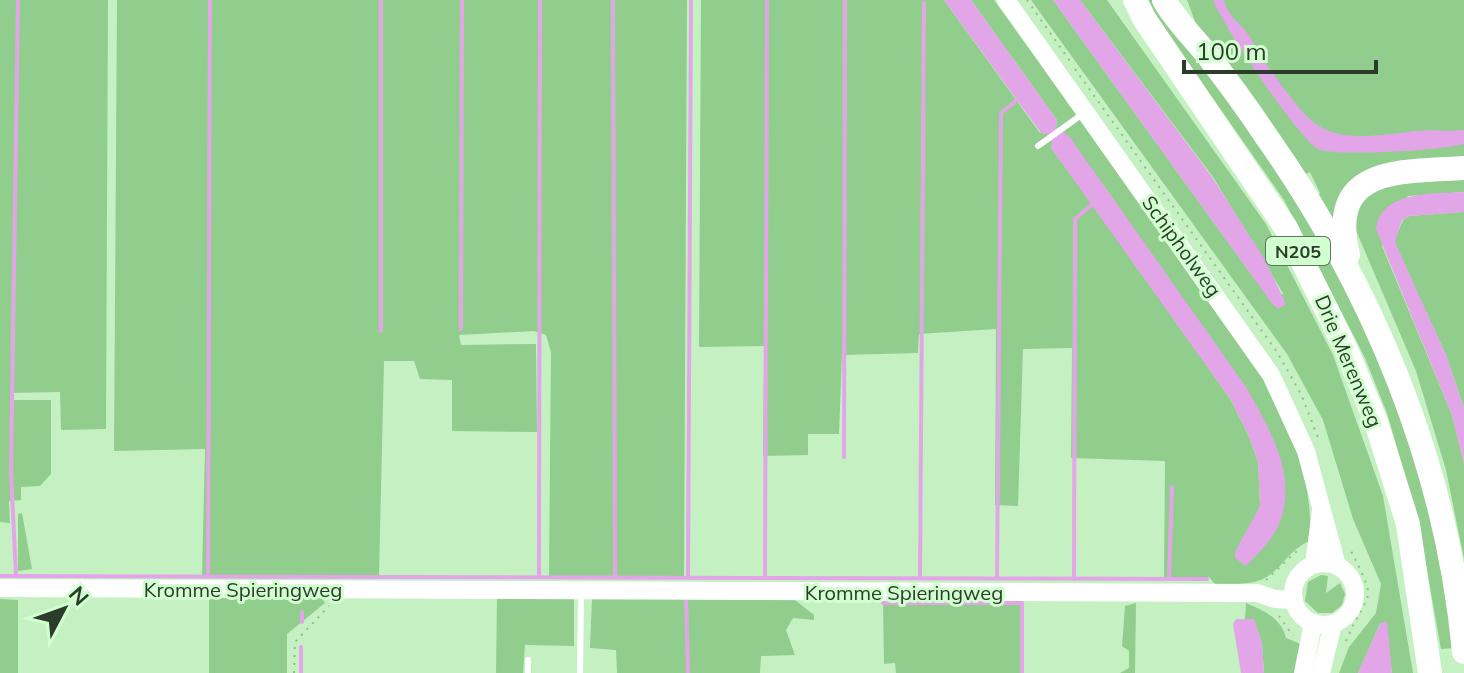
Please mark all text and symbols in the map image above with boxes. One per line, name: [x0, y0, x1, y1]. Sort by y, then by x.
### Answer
scale bar: [1184, 24, 1376, 74]
text: 100 m: [1196, 36, 1267, 66]
street label: Schipholweg: [1137, 191, 1227, 301]
road number: N205: [1266, 237, 1330, 265]
street label: Drie Merenweg: [1310, 291, 1388, 431]
north arrow: [24, 569, 104, 649]
street label: Kromme Spieringweg: [144, 577, 342, 602]
text: N: [63, 580, 95, 611]
street label: Kromme Spieringweg: [805, 580, 1003, 605]

